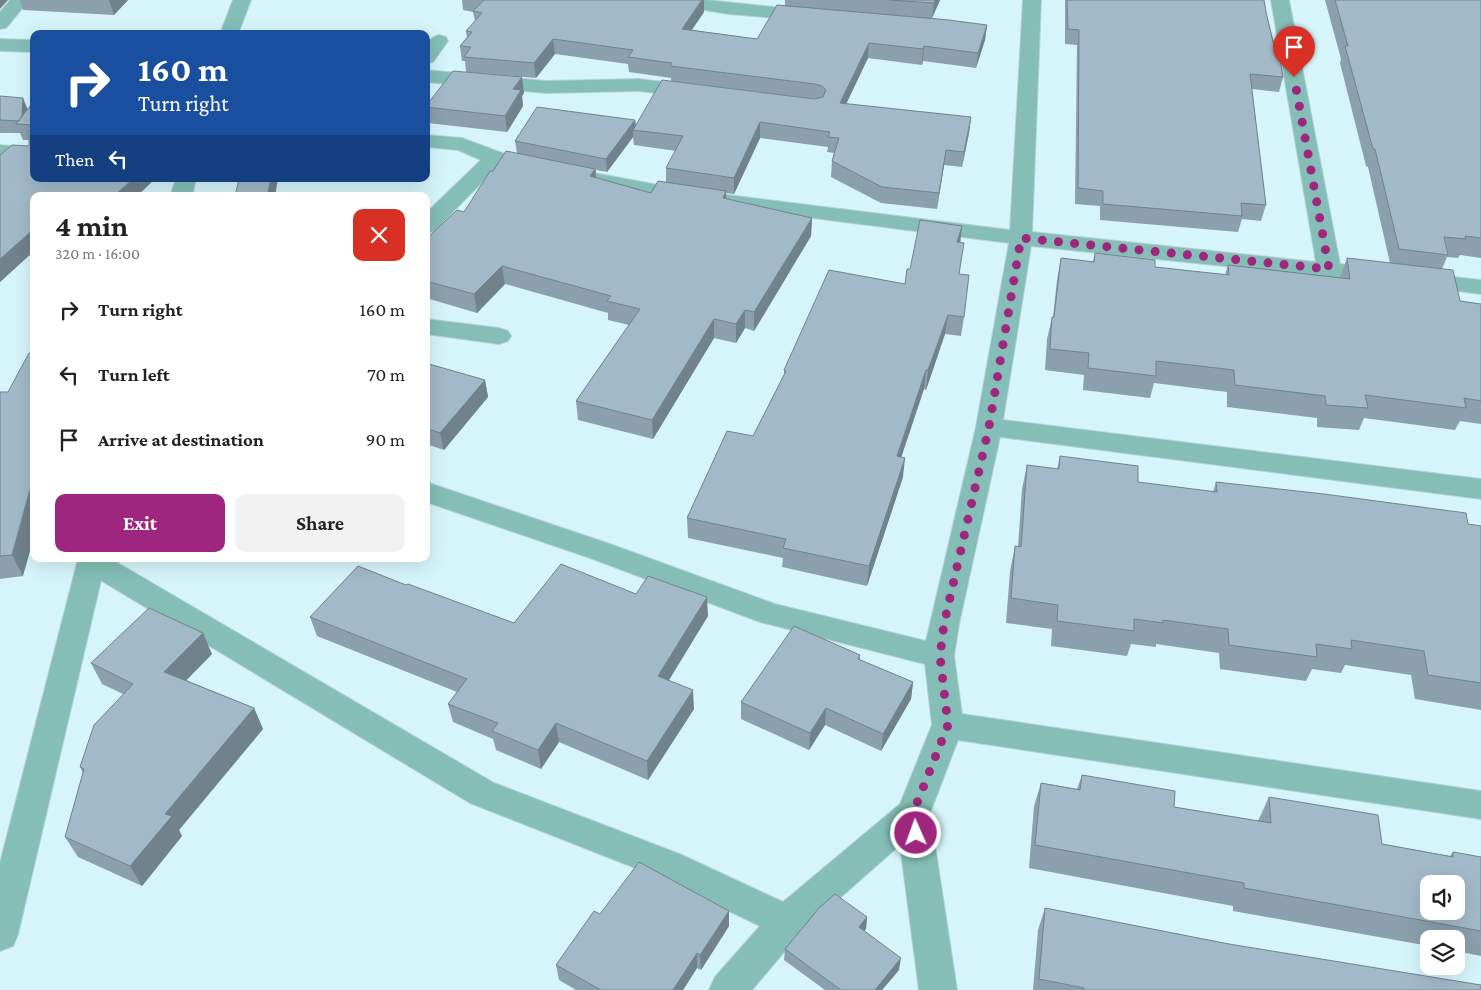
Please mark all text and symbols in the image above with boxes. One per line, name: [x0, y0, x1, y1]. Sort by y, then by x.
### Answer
pin: [1273, 26, 1315, 77]
icon: arrive: [1280, 33, 1308, 61]
icon: right: [55, 50, 120, 115]
text: 160 m: [138, 50, 228, 89]
text: Turn right: [138, 91, 229, 116]
icon: left: [104, 145, 132, 173]
text: Then: [55, 149, 94, 170]
text: 4 min: [55, 209, 128, 242]
button: close: [353, 209, 405, 261]
text: 320 m · 16:00: [55, 245, 140, 262]
icon: right: [55, 296, 83, 324]
text: Turn right: [98, 299, 183, 320]
text: 160 m: [359, 299, 405, 320]
icon: left: [55, 361, 83, 389]
text: Turn left: [98, 364, 170, 385]
text: 70 m: [367, 364, 405, 385]
icon: arrive: [55, 426, 83, 454]
text: Arrive at destination: [98, 429, 264, 450]
text: 90 m: [366, 429, 405, 450]
button: Exit: [55, 494, 225, 552]
button: Share: [235, 494, 405, 552]
position arrow: [889, 806, 941, 858]
map controls: [1420, 875, 1465, 975]
button: sound: [1420, 875, 1465, 920]
button: layers: [1420, 930, 1465, 975]

